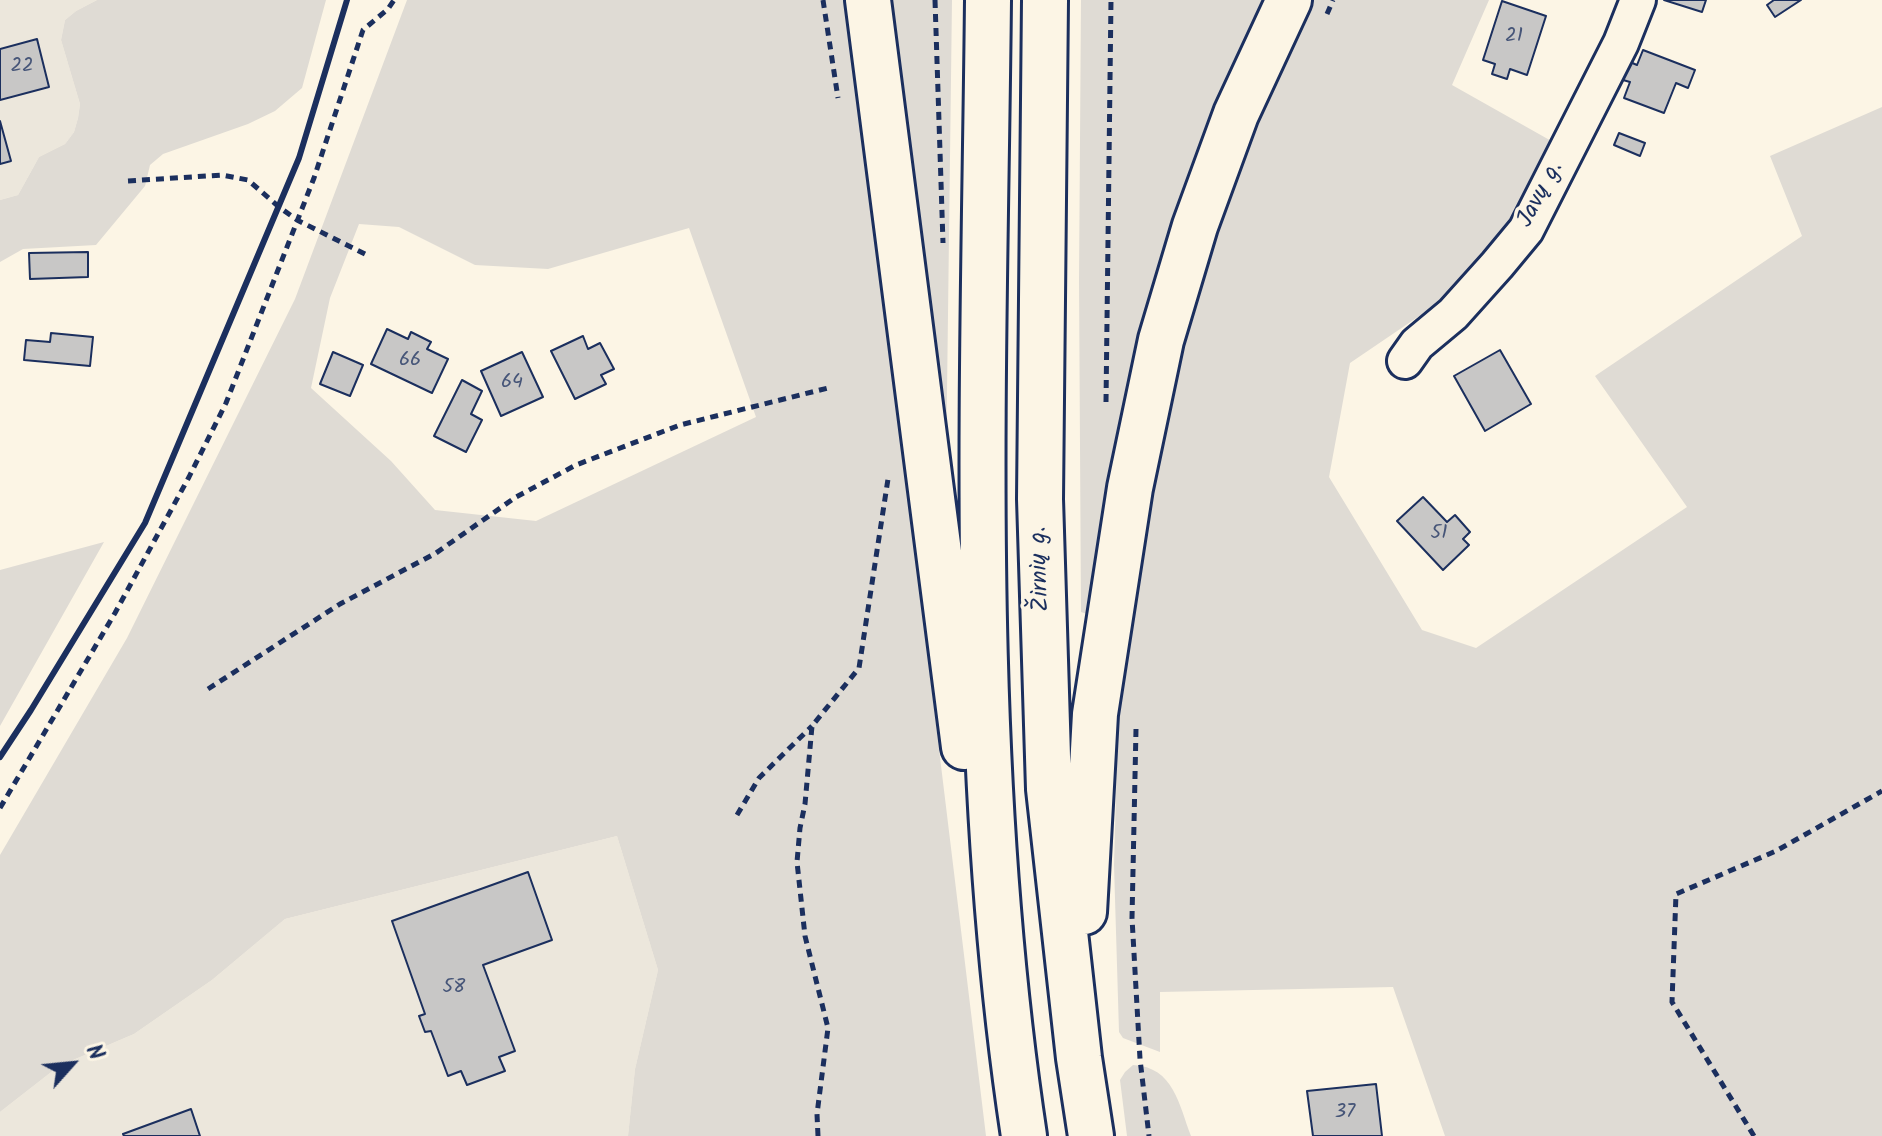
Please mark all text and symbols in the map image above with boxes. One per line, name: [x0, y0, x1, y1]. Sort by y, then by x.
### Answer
house number: 21: [1505, 26, 1523, 50]
house number: 22: [10, 56, 34, 80]
street label: Javų g.: [1513, 157, 1571, 233]
house number: 66: [399, 350, 421, 374]
house number: 64: [501, 372, 523, 396]
house number: 51: [1430, 523, 1448, 547]
street label: Žirnių g.: [1026, 526, 1058, 612]
house number: 58: [443, 977, 465, 1001]
north arrow: [32, 1024, 112, 1104]
text: N: [75, 1039, 113, 1067]
house number: 37: [1335, 1102, 1355, 1126]

